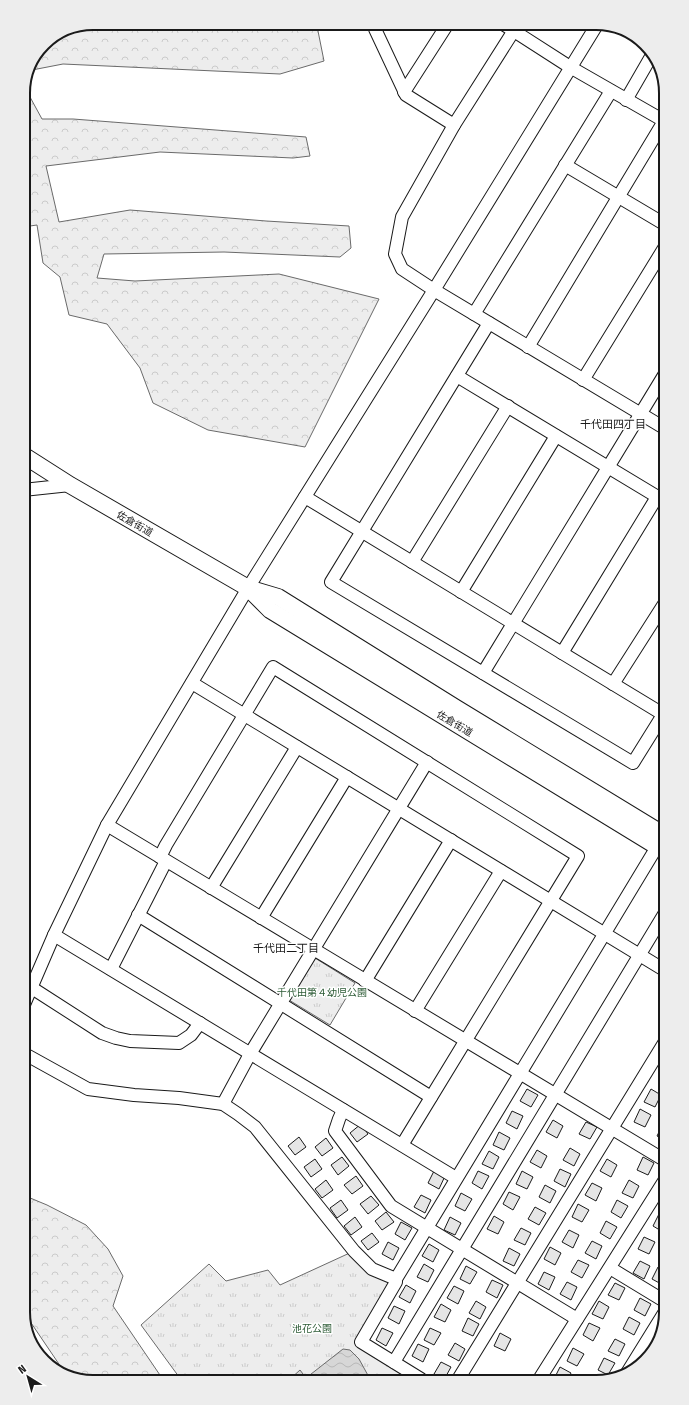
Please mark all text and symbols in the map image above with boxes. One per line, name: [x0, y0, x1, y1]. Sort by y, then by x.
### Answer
district label: 千代田四丁目: [580, 418, 646, 431]
street label: 佐倉街道: [114, 509, 155, 539]
street label: 佐倉街道: [434, 708, 475, 739]
district label: 千代田二丁目: [253, 942, 319, 955]
park label: 千代田第４幼児公園: [277, 987, 367, 999]
park label: 池花公園: [292, 1323, 332, 1335]
north arrow: [8, 1357, 48, 1397]
text: N: [16, 1362, 29, 1377]

